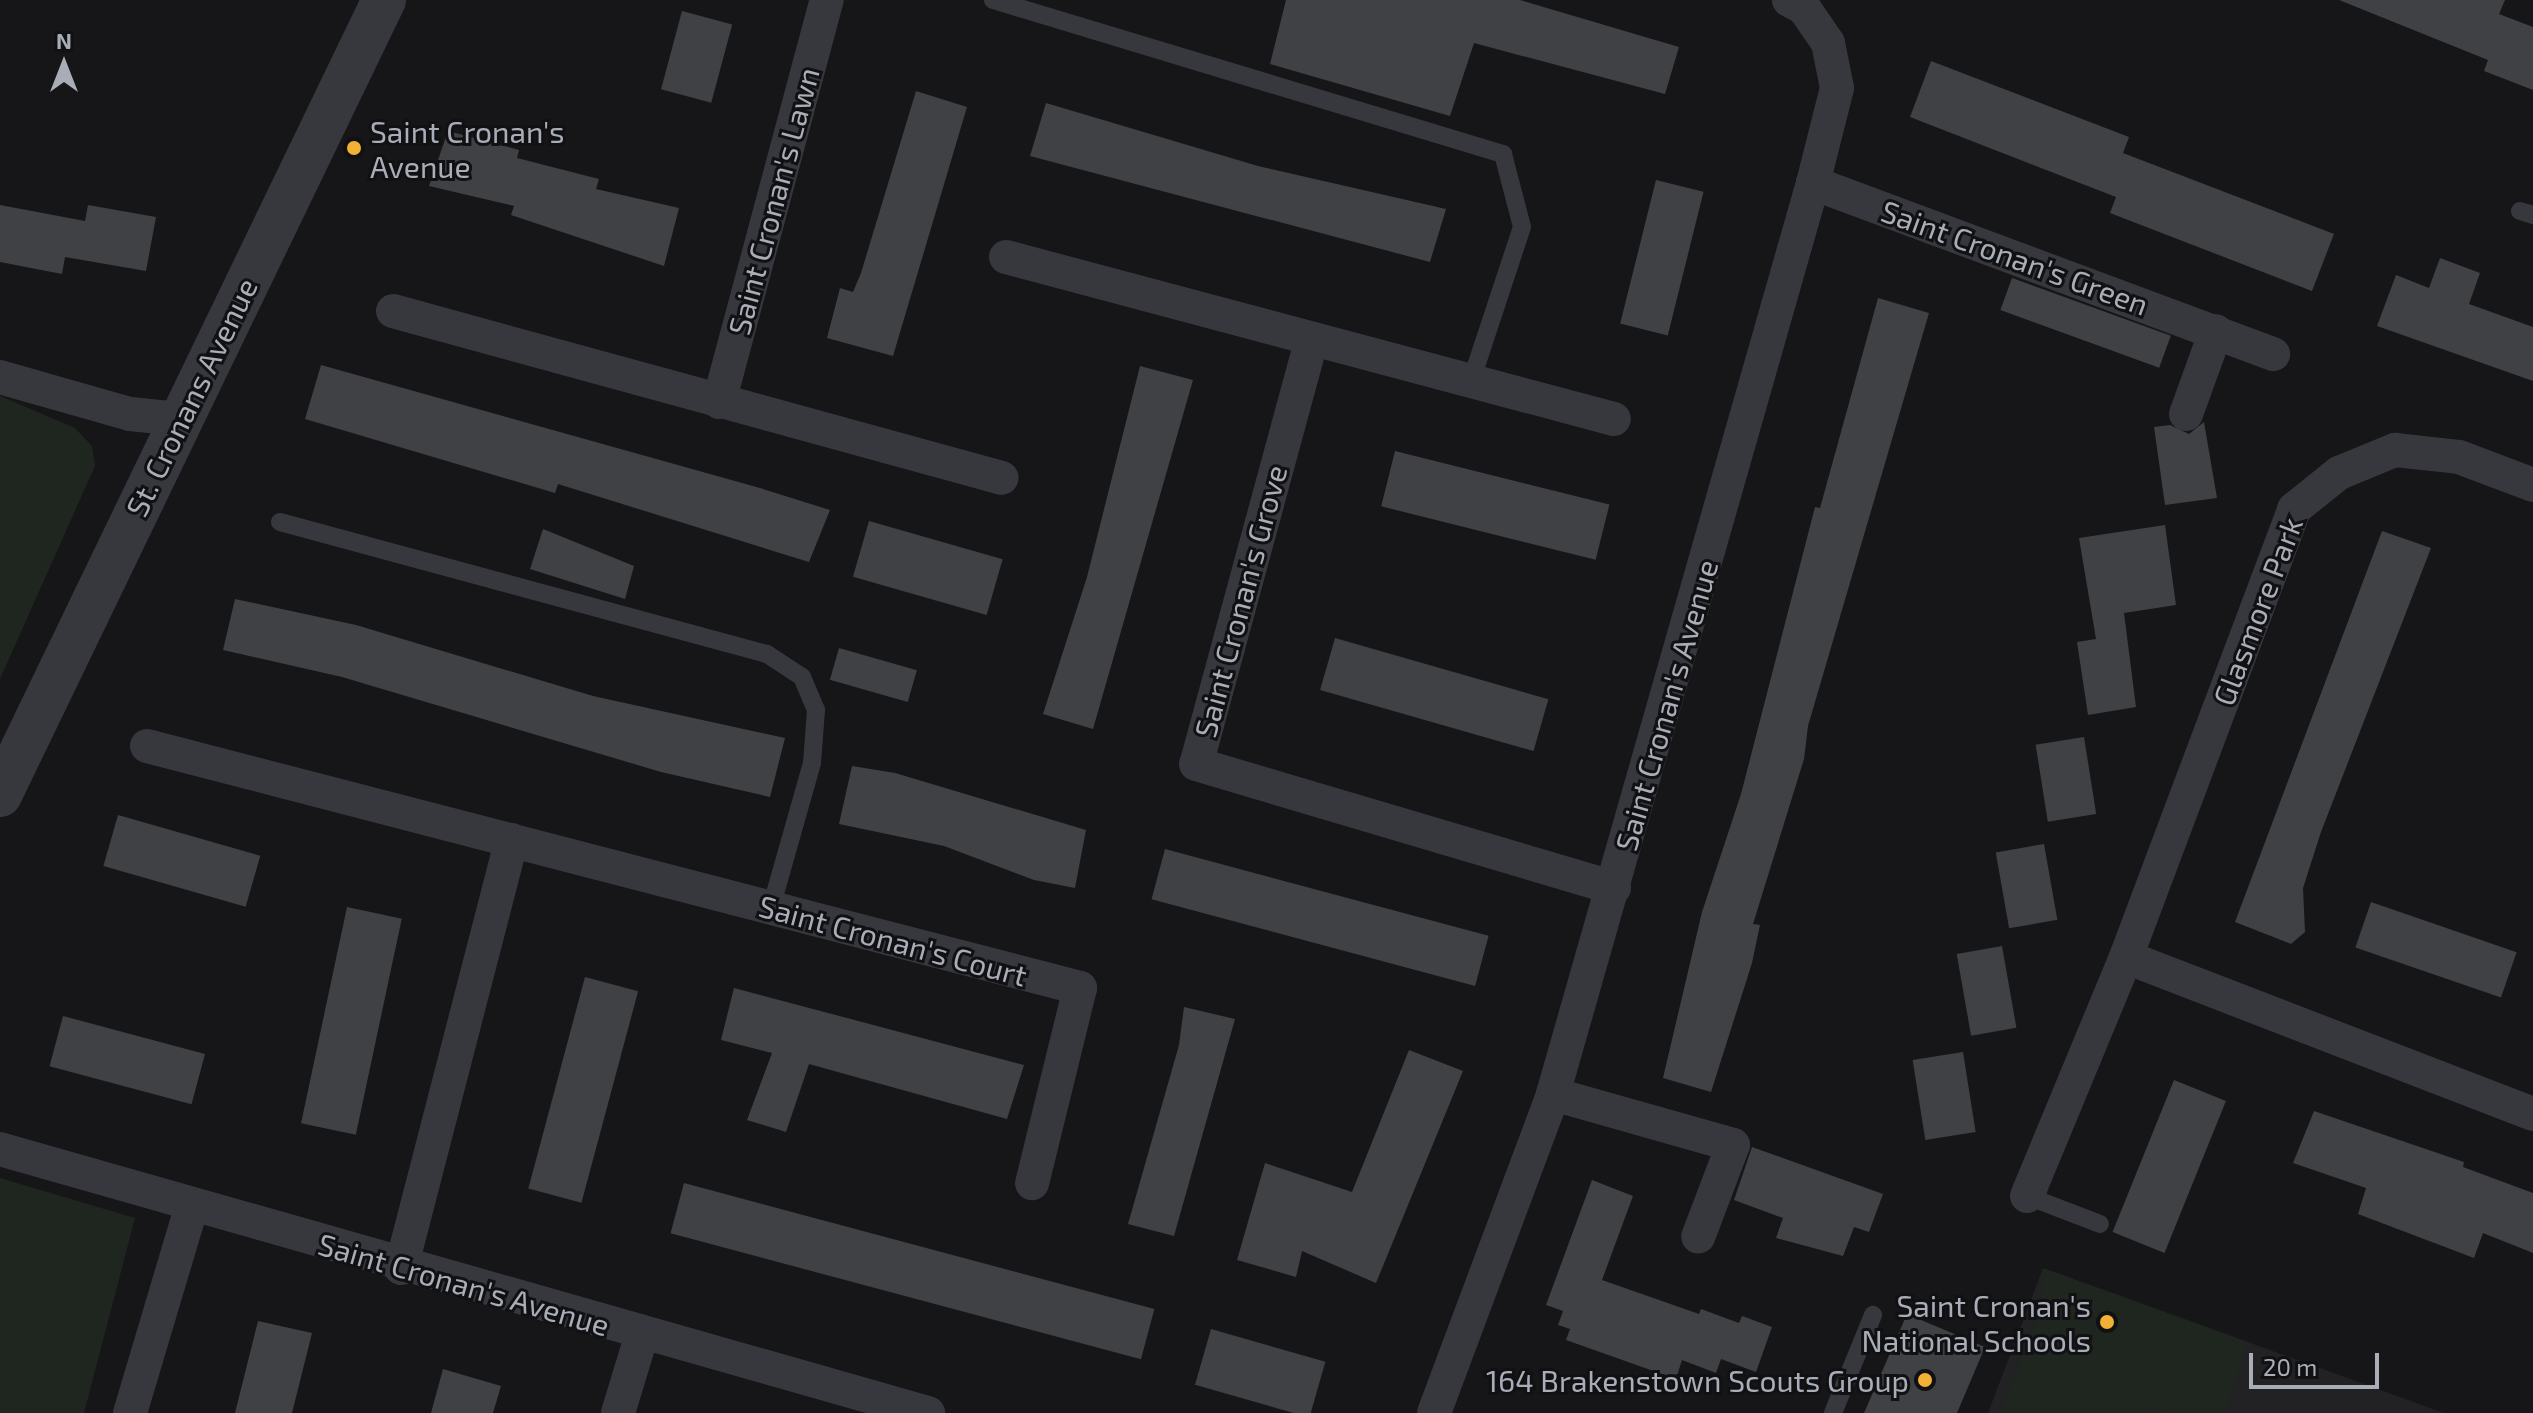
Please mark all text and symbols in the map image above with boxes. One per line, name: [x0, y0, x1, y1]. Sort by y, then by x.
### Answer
north arrow: [24, 24, 104, 104]
text: N: [56, 27, 72, 53]
street label: Saint Cronan's Lawn: [720, 63, 826, 339]
place label: Saint Cronan's Avenue: [370, 113, 565, 184]
marker: Saint Cronan's Avenue: [345, 139, 363, 157]
street label: Saint Cronan's Green: [1877, 192, 2153, 322]
street label: St. Cronans Avenue: [118, 272, 264, 522]
street label: Saint Cronan's Grove: [1186, 461, 1294, 741]
street label: Glasmore Park: [2205, 512, 2309, 710]
street label: Saint Cronan's Avenue: [1607, 555, 1725, 855]
street label: Saint Cronan's Court: [755, 887, 1031, 993]
street label: Saint Cronan's Avenue: [314, 1225, 614, 1343]
place label: Saint Cronan's National Schools: [1861, 1287, 2091, 1358]
marker: Saint Cronan's National Schools: [2098, 1313, 2116, 1331]
scale bar: [2253, 1337, 2383, 1387]
text: 20 m: [2263, 1352, 2317, 1381]
place label: 164 Brakenstown Scouts Group: [1486, 1362, 1909, 1398]
marker: 164 Brakenstown Scouts Group: [1916, 1371, 1934, 1389]

